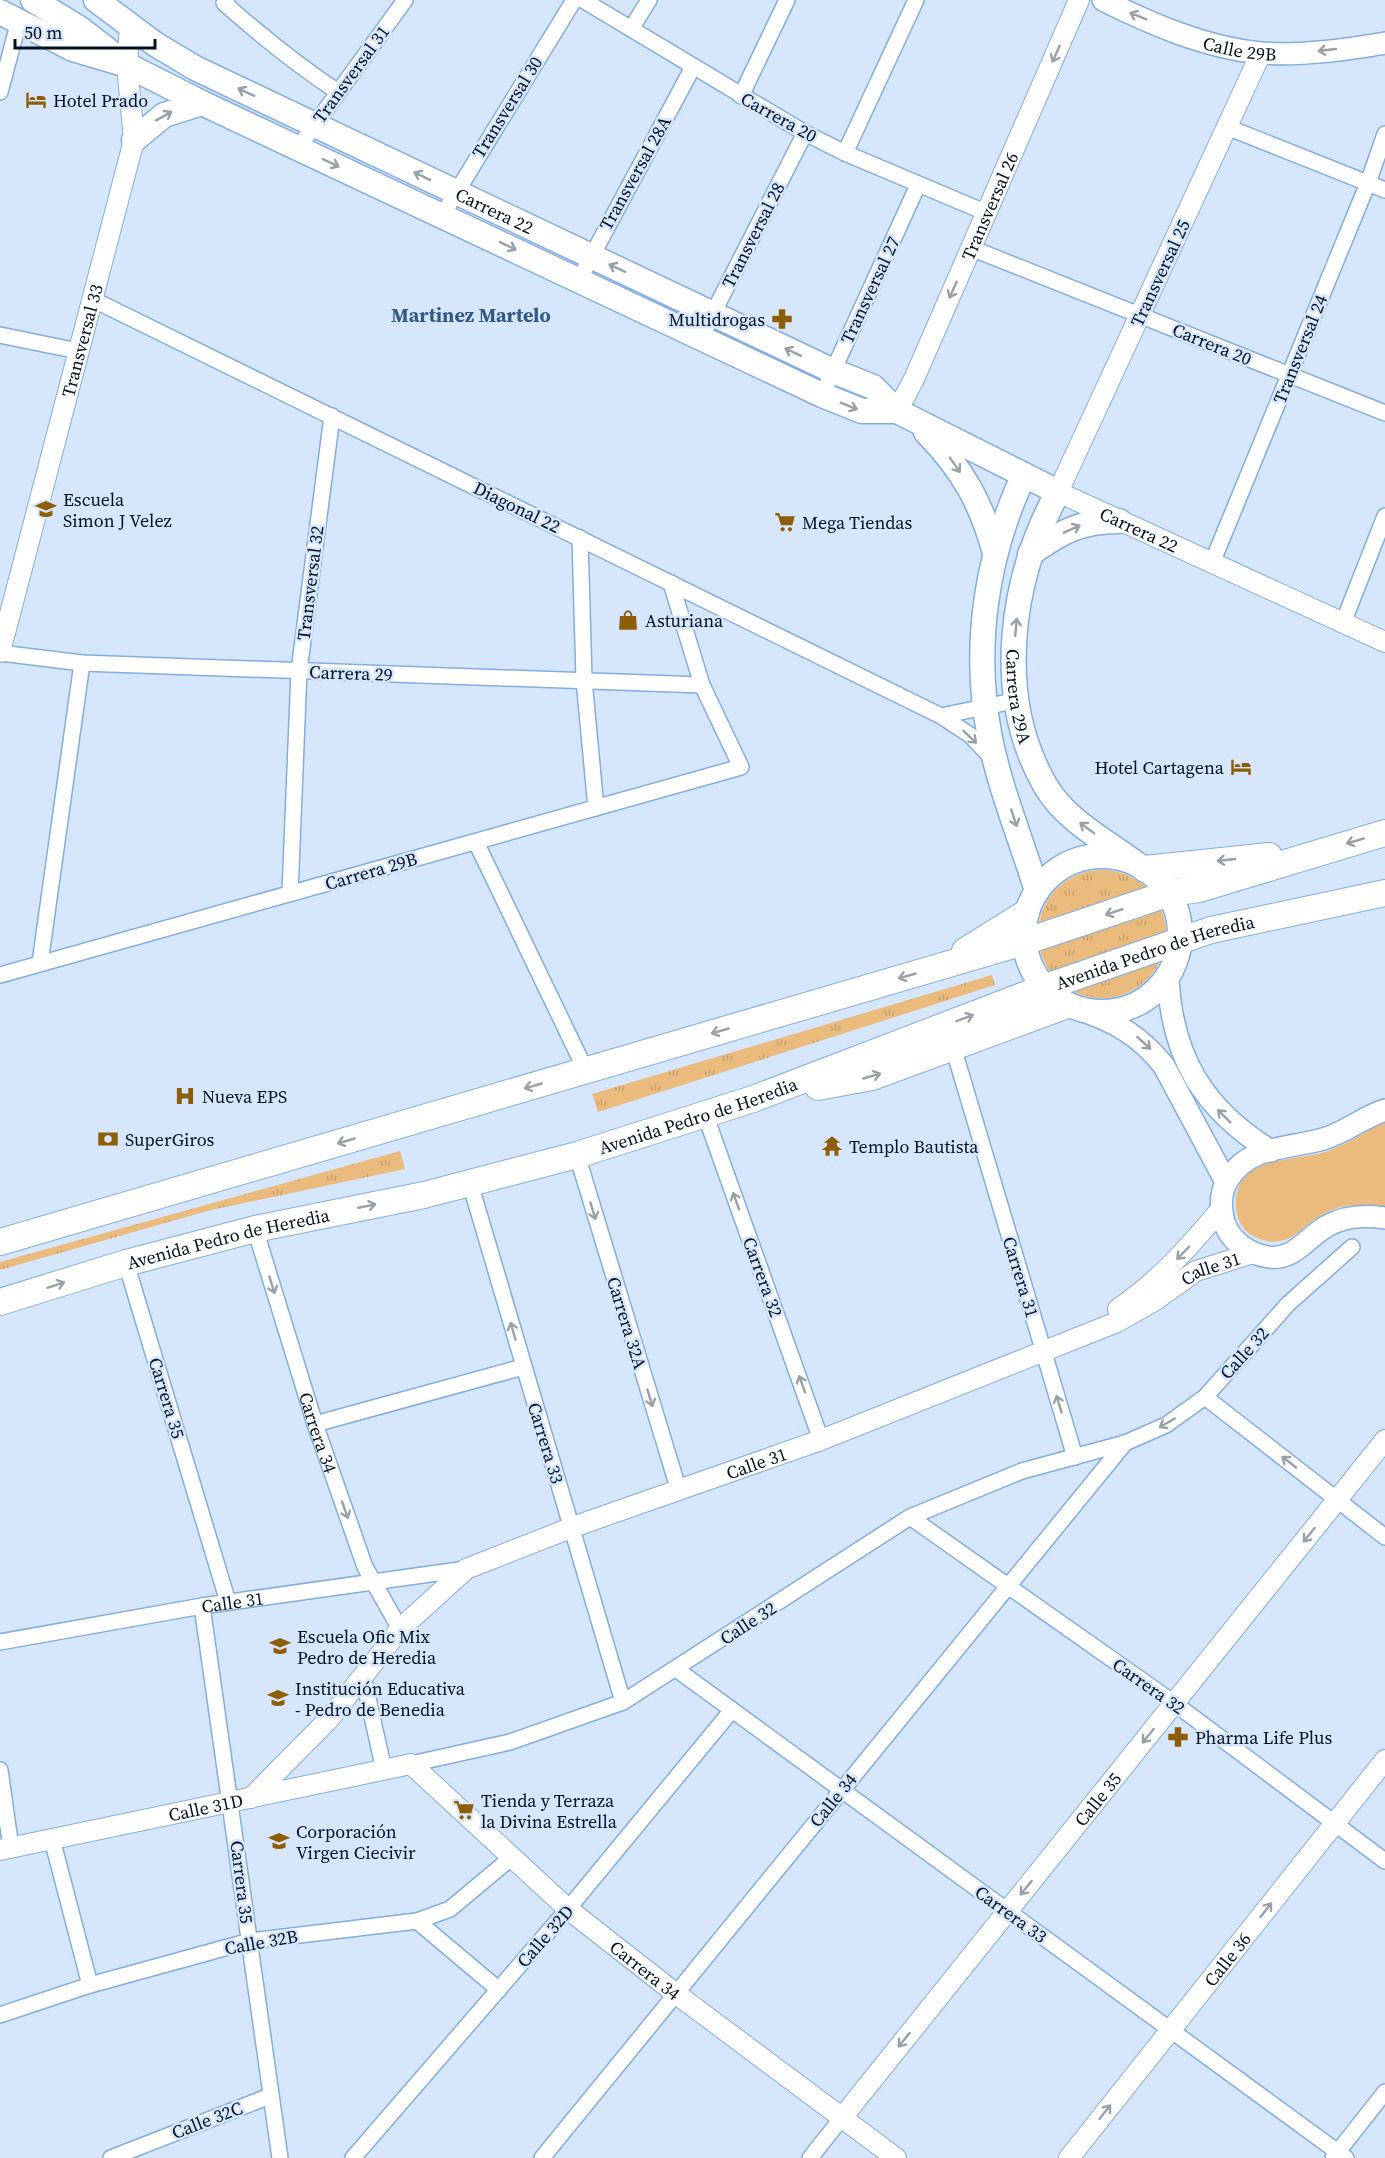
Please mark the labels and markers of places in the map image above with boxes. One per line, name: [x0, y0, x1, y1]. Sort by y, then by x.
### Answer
hotel icon: Hotel Prado: [24, 88, 48, 112]
place label: Hotel Prado: [53, 88, 148, 113]
place label: Multidrogas: [669, 307, 765, 332]
pharmacy icon: Multidrogas: [770, 307, 794, 331]
place label: Escuela Simon J Velez: [63, 487, 172, 533]
school or university icon: Escuela Simon J Velez: [34, 497, 58, 521]
supermarket icon: Mega Tiendas: [773, 510, 797, 534]
place label: Mega Tiendas: [802, 510, 913, 535]
shop icon: Asturiana: [616, 608, 640, 632]
place label: Asturiana: [645, 608, 724, 633]
place label: Hotel Cartagena: [1094, 755, 1225, 780]
hotel icon: Hotel Cartagena: [1229, 755, 1253, 779]
hospital icon: Nueva EPS: [173, 1084, 197, 1108]
place label: Nueva EPS: [202, 1084, 287, 1109]
bank icon: SuperGiros: [96, 1127, 120, 1151]
place label: SuperGiros: [125, 1127, 215, 1152]
temple icon: Templo Bautista: [820, 1134, 844, 1158]
place label: Templo Bautista: [849, 1134, 979, 1159]
place label: Escuela Ofic Mix Pedro de Heredia: [297, 1624, 437, 1670]
school or university icon: Escuela Ofic Mix Pedro de Heredia: [268, 1634, 292, 1658]
place label: Institución Educativa - Pedro de Benedia: [295, 1676, 466, 1722]
school or university icon: Institución Educativa - Pedro de Benedia: [266, 1686, 290, 1710]
pharmacy icon: Pharma Life Plus: [1166, 1725, 1190, 1749]
place label: Pharma Life Plus: [1195, 1725, 1333, 1750]
place label: Tienda y Terraza la Divina Estrella: [481, 1788, 618, 1834]
supermarket icon: Tienda y Terraza la Divina Estrella: [452, 1798, 476, 1822]
place label: Corporación Virgen Ciecivir: [296, 1819, 416, 1865]
school or university icon: Corporación Virgen Ciecivir: [267, 1829, 291, 1853]

